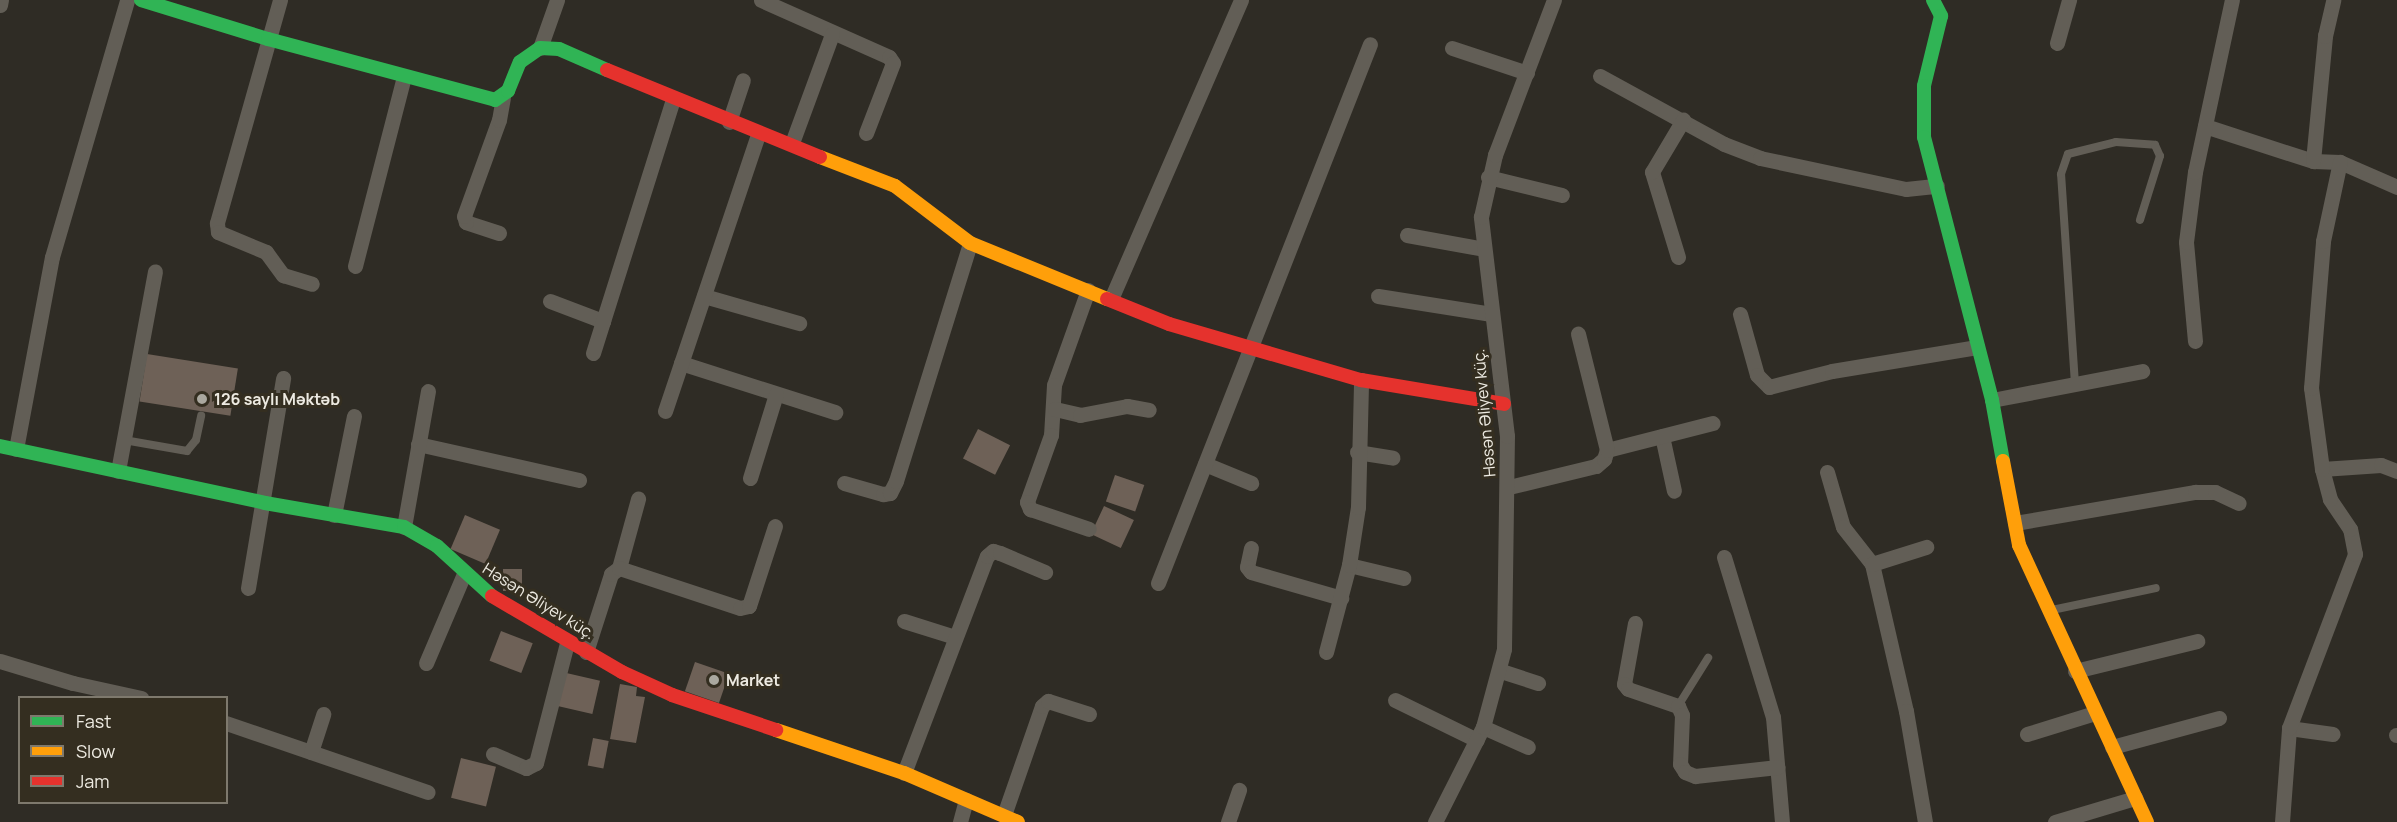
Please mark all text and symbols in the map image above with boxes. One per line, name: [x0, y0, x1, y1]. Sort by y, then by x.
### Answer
street label: Həsən Əliyev küç.: [1469, 348, 1499, 478]
place label: 126 saylı Məktəb: [214, 389, 340, 409]
marker: 126 saylı Məktəb: [195, 392, 209, 406]
street label: Həsən Əliyev küç.: [479, 559, 599, 643]
place label: Market: [726, 670, 780, 690]
marker: Market: [707, 673, 721, 687]
legend: [18, 696, 228, 804]
text: Fast: [76, 709, 111, 733]
text: Slow: [76, 739, 115, 763]
text: Jam: [76, 769, 110, 793]

